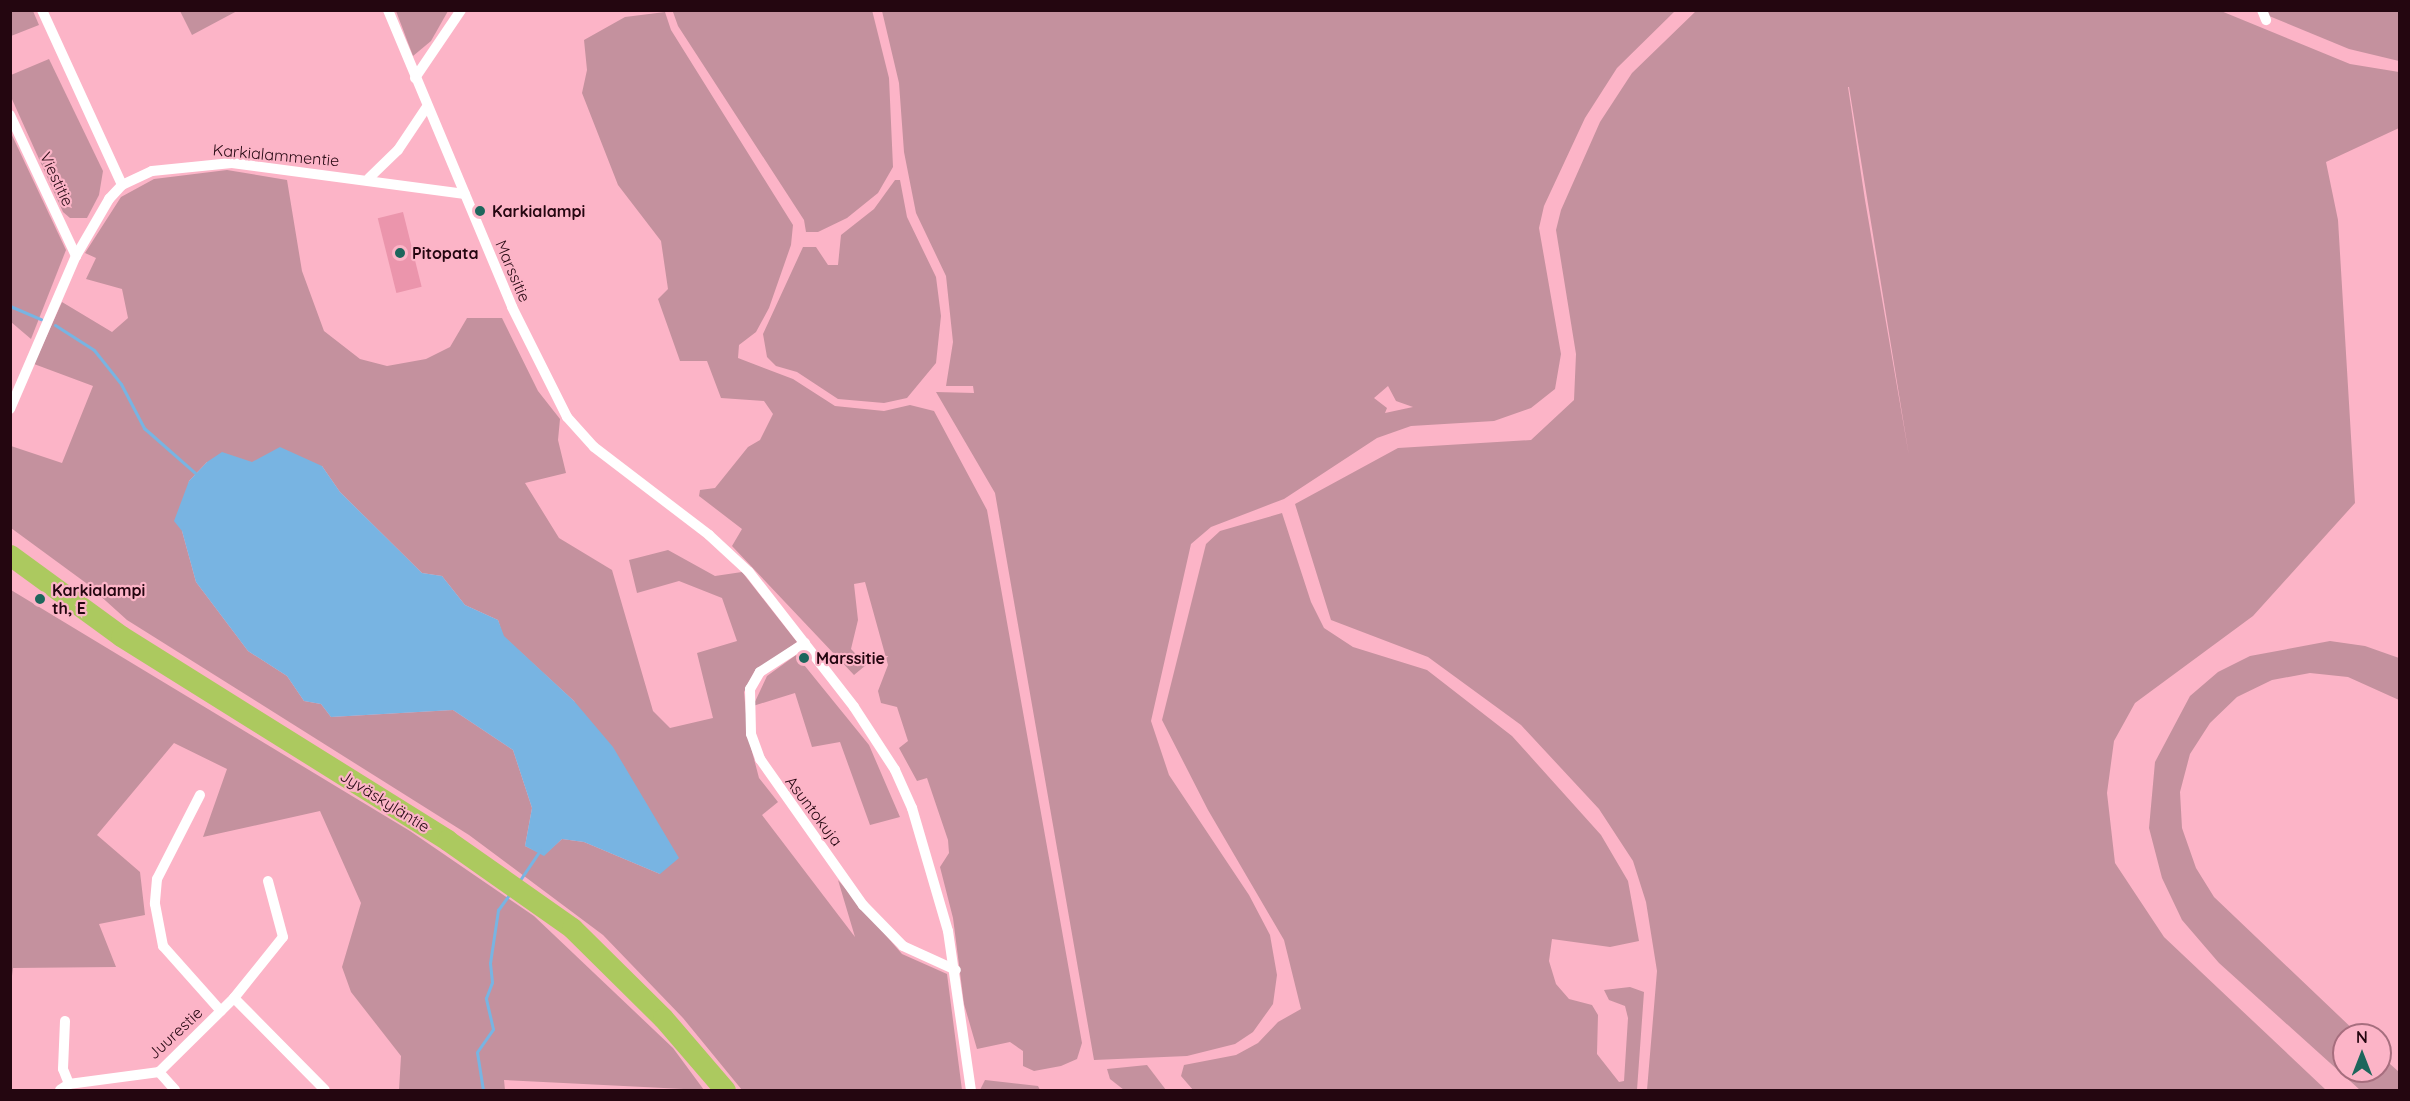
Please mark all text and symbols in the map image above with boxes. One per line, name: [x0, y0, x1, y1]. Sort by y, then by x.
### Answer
street label: Karkialammentie: [212, 140, 340, 170]
street label: Viestitie: [36, 149, 78, 209]
place label: Karkialampi: [492, 201, 585, 221]
marker: Karkialampi: [473, 204, 487, 218]
street label: Marssitie: [491, 237, 535, 305]
place label: Pitopata: [412, 243, 479, 263]
marker: Pitopata: [393, 246, 407, 260]
place label: Karkialampi th, E: [52, 580, 145, 618]
marker: Karkialampi th, E: [33, 592, 47, 606]
place label: Marssitie: [816, 648, 885, 668]
marker: Marssitie: [797, 651, 811, 665]
street label: Jyväskyläntie: [337, 766, 433, 836]
street label: Asuntokuja: [781, 772, 847, 850]
street label: Juurestie: [144, 1003, 206, 1063]
north arrow: [2332, 1023, 2392, 1083]
text: N: [2356, 1027, 2368, 1047]

